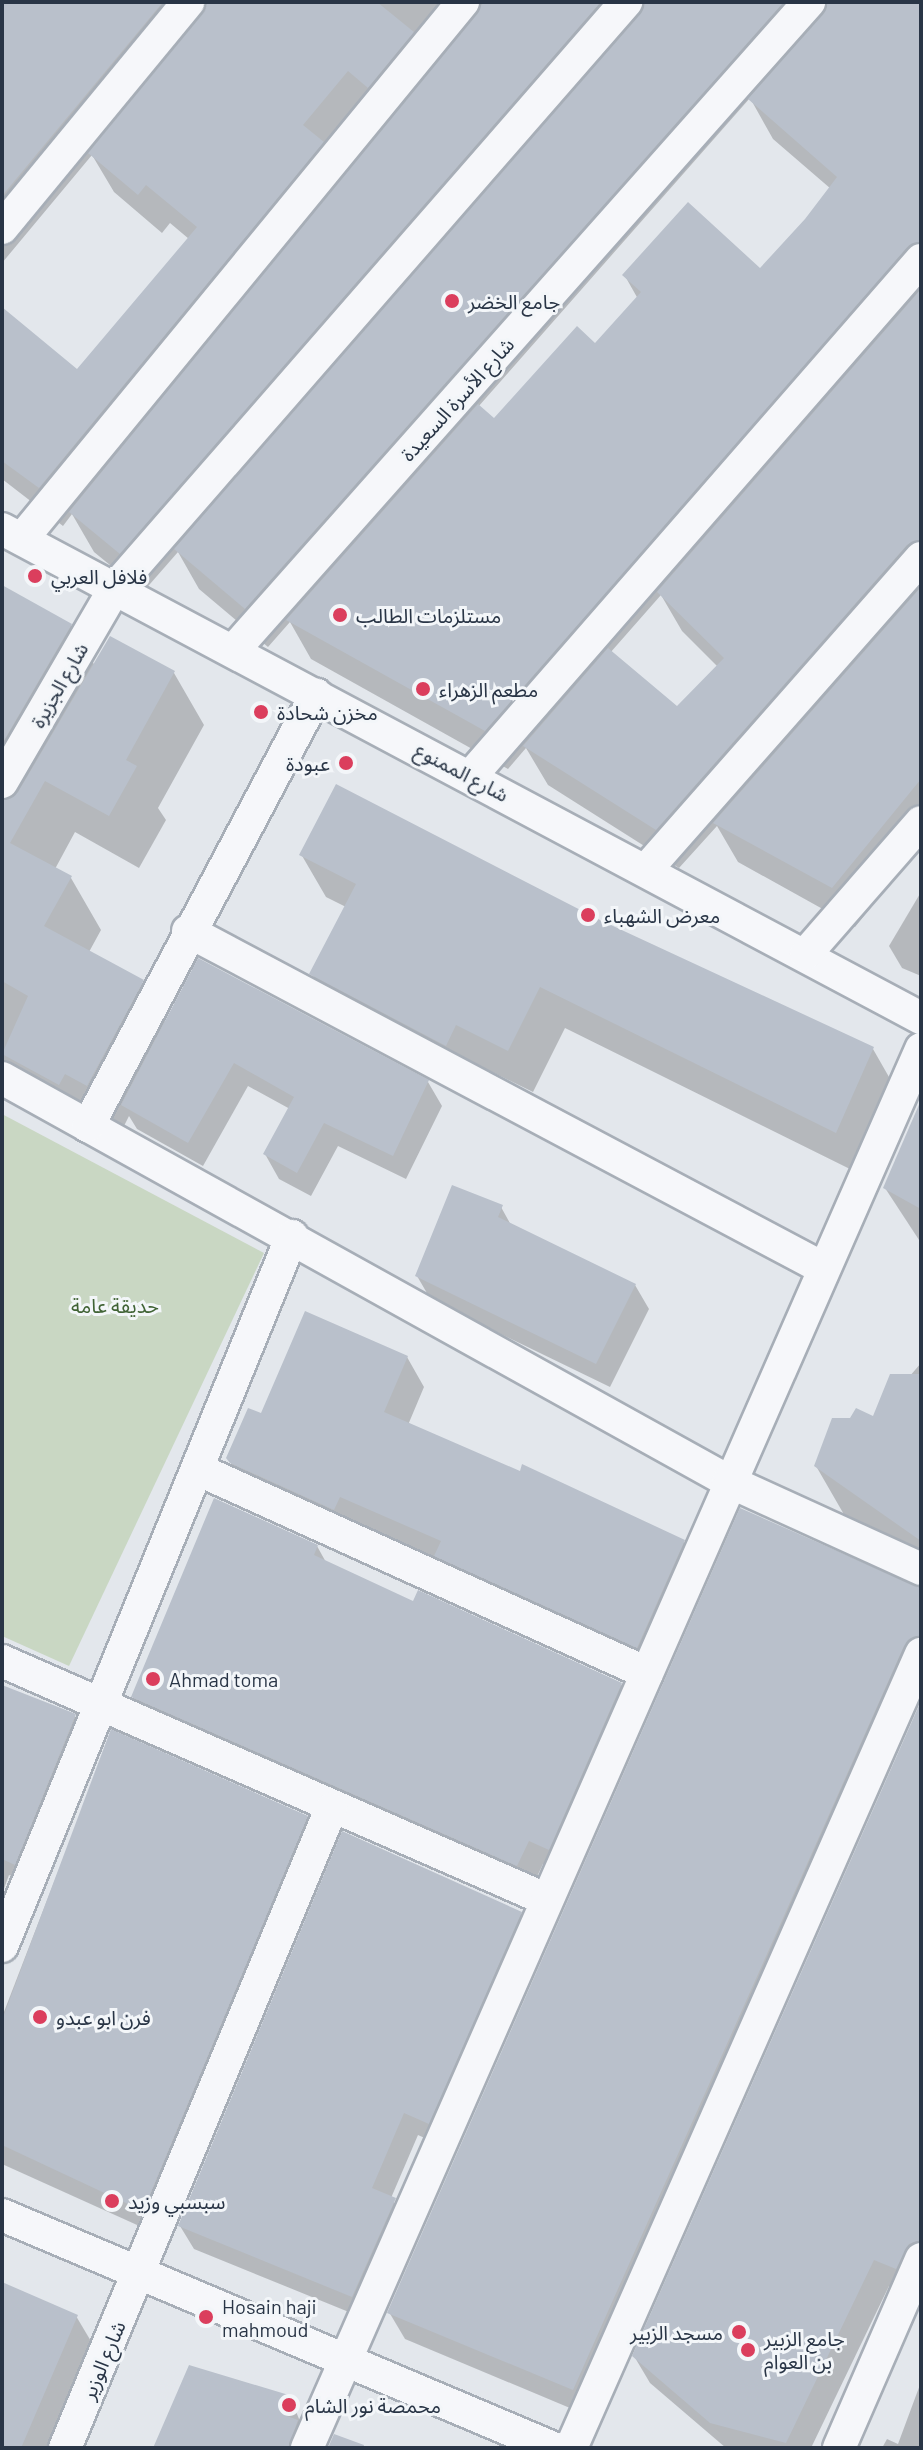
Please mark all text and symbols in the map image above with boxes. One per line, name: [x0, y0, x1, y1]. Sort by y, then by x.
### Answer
place label: جامع الخضر: [468, 289, 560, 313]
marker: جامع الخضر: [443, 292, 461, 310]
street label: شارع الأسرة السعيدة: [395, 332, 519, 466]
place label: فلافل العربي: [51, 564, 147, 588]
marker: فلافل العربي: [26, 567, 44, 585]
place label: مستلزمات الطالب: [356, 603, 501, 627]
marker: مستلزمات الطالب: [331, 606, 349, 624]
street label: شارع الجزيرة: [25, 638, 93, 732]
place label: مطعم الزهراء: [439, 677, 538, 701]
marker: مطعم الزهراء: [414, 680, 432, 698]
place label: مخزن شحادة: [277, 700, 378, 724]
marker: مخزن شحادة: [252, 703, 270, 721]
street label: شارع الممنوع: [411, 737, 513, 807]
place label: عبودة: [286, 751, 330, 775]
marker: عبودة: [337, 754, 355, 772]
place label: معرض الشهباء: [604, 903, 720, 927]
marker: معرض الشهباء: [579, 906, 597, 924]
park label: حديقة عامة: [71, 1293, 159, 1317]
place label: Ahmad toma: [169, 1667, 278, 1691]
marker: Ahmad toma: [144, 1670, 162, 1688]
place label: فرن ابو عبدو: [56, 2005, 151, 2029]
marker: فرن ابو عبدو: [31, 2008, 49, 2026]
place label: سبسبي وزيد: [128, 2189, 225, 2213]
marker: سبسبي وزيد: [103, 2192, 121, 2210]
place label: Hosain haji mahmoud: [222, 2294, 317, 2341]
marker: Hosain haji mahmoud: [197, 2308, 215, 2326]
street label: شارع الوزير: [76, 2317, 130, 2403]
place label: مسجد الزبير: [630, 2320, 723, 2344]
marker: مسجد الزبير: [730, 2323, 748, 2341]
place label: جامع الزبير بن العوام: [764, 2326, 845, 2373]
marker: جامع الزبير بن العوام: [739, 2341, 757, 2359]
place label: محمصة نور الشام: [305, 2393, 441, 2417]
marker: محمصة نور الشام: [280, 2396, 298, 2414]

